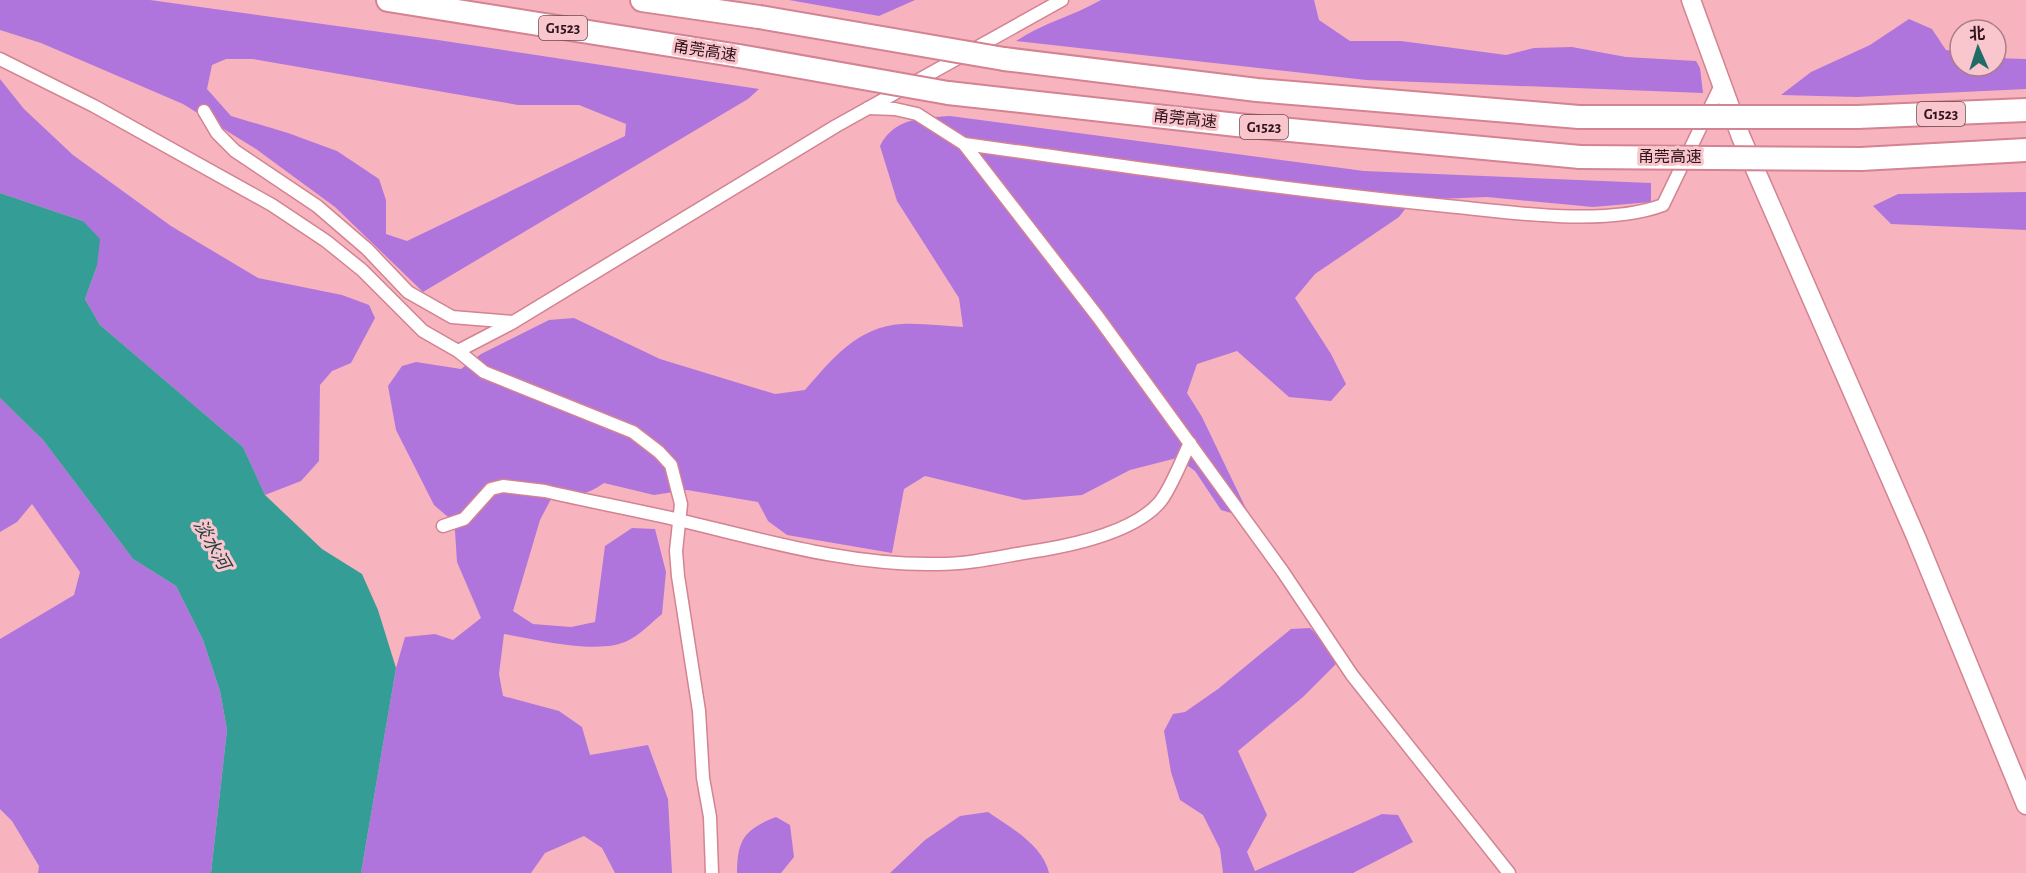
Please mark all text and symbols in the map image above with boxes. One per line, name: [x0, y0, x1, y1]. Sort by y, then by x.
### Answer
road number: G1523: [539, 16, 587, 40]
north arrow: [1948, 18, 2008, 78]
text: 北: [1969, 25, 1986, 42]
street label: 甬莞高速: [672, 37, 738, 64]
road number: G1523: [1917, 102, 1965, 126]
street label: 甬莞高速: [1152, 107, 1218, 130]
road number: G1523: [1240, 115, 1288, 139]
street label: 甬莞高速: [1638, 148, 1702, 165]
water label: 淡水河: [190, 516, 236, 575]

